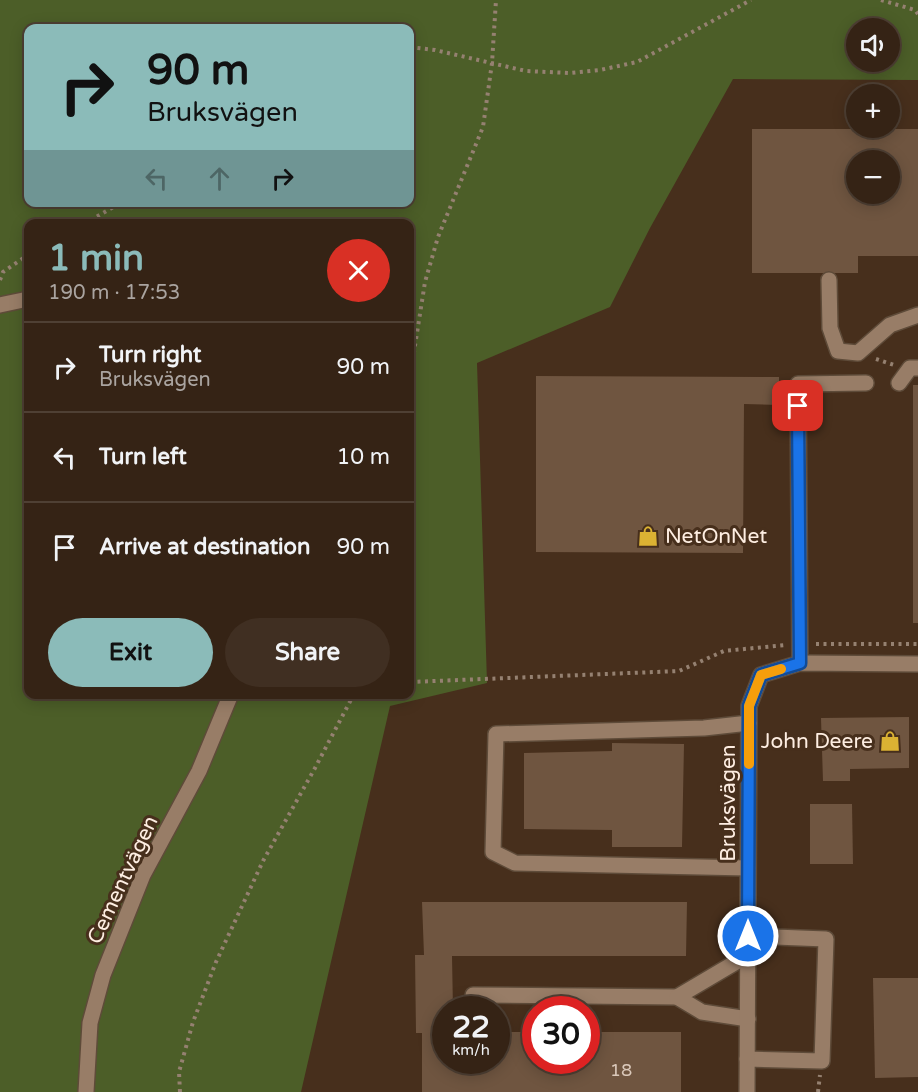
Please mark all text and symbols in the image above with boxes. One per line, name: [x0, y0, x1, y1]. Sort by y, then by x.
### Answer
map controls: [846, 18, 900, 204]
button: sound: [846, 18, 900, 72]
text: 90 m: [147, 45, 249, 96]
icon: right: [48, 48, 126, 126]
button: +: [846, 84, 900, 138]
text: Bruksvägen: [147, 96, 298, 129]
button: −: [846, 150, 900, 204]
icon: left: [140, 162, 173, 195]
icon: ahead: [203, 162, 236, 195]
icon: right: [266, 162, 299, 195]
text: 1 min: [48, 237, 144, 280]
button: close: [327, 239, 390, 302]
text: 190 m · 17:53: [48, 281, 180, 305]
text: Turn right: [99, 342, 201, 368]
icon: right: [48, 351, 81, 384]
text: 90 m: [336, 354, 390, 380]
text: Bruksvägen: [99, 368, 211, 392]
pin: [772, 380, 823, 431]
icon: arrive: [781, 389, 814, 422]
icon: left: [48, 441, 81, 474]
text: Turn left: [99, 444, 187, 470]
text: 10 m: [336, 444, 390, 470]
shop icon: NetOnNet: [636, 524, 660, 548]
place label: NetOnNet: [665, 524, 767, 549]
icon: arrive: [48, 531, 81, 564]
text: Arrive at destination: [99, 534, 310, 560]
text: 90 m: [336, 534, 390, 560]
button: Exit: [48, 618, 213, 687]
button: Share: [225, 618, 390, 687]
place label: John Deere: [761, 729, 873, 754]
shop icon: John Deere: [878, 729, 902, 753]
street label: Bruksvägen: [716, 744, 741, 862]
street label: Cementvägen: [82, 812, 164, 948]
position arrow: [716, 904, 780, 968]
speed limit sign: 30: [522, 996, 600, 1074]
text: 22: [452, 1009, 490, 1046]
text: km/h: [452, 1041, 490, 1059]
house number: 18: [610, 1059, 632, 1081]

